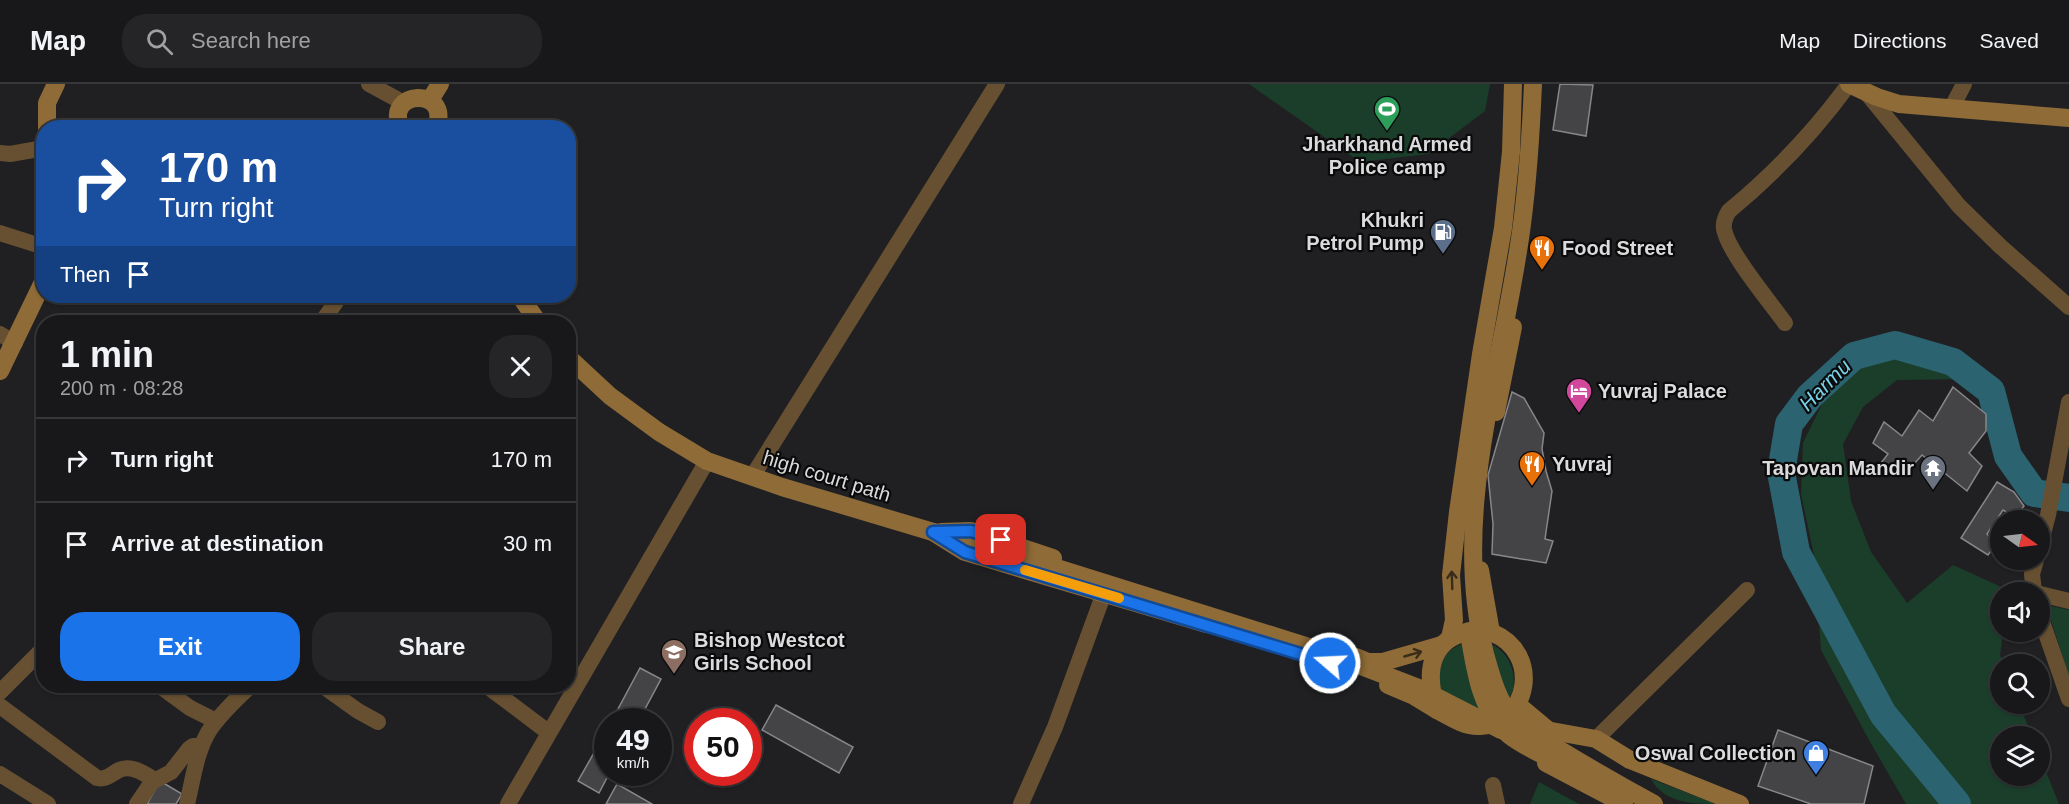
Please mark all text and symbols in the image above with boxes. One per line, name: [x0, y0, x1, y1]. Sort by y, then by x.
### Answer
search box: [122, 14, 542, 68]
text: Map: [30, 25, 86, 56]
icon: search: [143, 25, 176, 58]
text: Search here: [191, 28, 311, 53]
text: Map: [1779, 29, 1820, 52]
text: Directions: [1853, 29, 1946, 52]
text: Saved: [1979, 29, 2039, 52]
sports icon: Jharkhand Armed Police camp: [1372, 94, 1402, 132]
place label: Jharkhand Armed Police camp: [1302, 133, 1472, 178]
icon: right: [60, 144, 138, 222]
text: 170 m: [159, 144, 278, 191]
text: Turn right: [159, 193, 274, 223]
place label: Khukri Petrol Pump: [1306, 209, 1424, 254]
fuel station icon: Khukri Petrol Pump: [1428, 217, 1458, 255]
restaurant icon: Food Street: [1527, 233, 1557, 271]
place label: Food Street: [1562, 237, 1673, 259]
icon: arrive: [122, 258, 155, 291]
text: Then: [60, 262, 110, 287]
text: 1 min: [60, 334, 154, 375]
button: close: [489, 335, 552, 398]
water label: Harmu: [1794, 354, 1855, 415]
hotel icon: Yuvraj Palace: [1564, 376, 1594, 414]
text: 200 m · 08:28: [60, 377, 183, 399]
place label: Yuvraj Palace: [1598, 380, 1727, 402]
icon: right: [60, 444, 93, 477]
street label: high court path: [761, 446, 893, 506]
text: Turn right: [111, 447, 213, 472]
text: 170 m: [491, 447, 552, 472]
restaurant icon: Yuvraj: [1517, 449, 1547, 487]
place label: Yuvraj: [1552, 453, 1612, 475]
temple icon: Tapovan Mandir: [1918, 453, 1948, 491]
place label: Tapovan Mandir: [1762, 457, 1914, 479]
north arrow: [1990, 510, 2050, 570]
map controls: [1990, 510, 2050, 786]
pin: [975, 514, 1026, 565]
icon: arrive: [984, 523, 1017, 556]
icon: arrive: [60, 528, 93, 561]
text: Arrive at destination: [111, 531, 324, 556]
text: 30 m: [503, 531, 552, 556]
one-way arrow: [1446, 571, 1458, 591]
button: sound: [1990, 582, 2050, 642]
button: Exit: [60, 612, 300, 681]
button: Share: [312, 612, 552, 681]
place label: Bishop Westcot Girls School: [694, 629, 845, 674]
position arrow: [1298, 631, 1362, 695]
school or university icon: Bishop Westcot Girls School: [659, 637, 689, 675]
one-way arrow: [1403, 648, 1422, 659]
button: search: [1990, 654, 2050, 714]
speed limit sign: 50: [684, 708, 762, 786]
text: 49: [616, 723, 650, 756]
button: layers: [1990, 726, 2050, 786]
shop icon: Oswal Collection: [1801, 738, 1831, 776]
place label: Oswal Collection: [1635, 742, 1796, 764]
text: km/h: [617, 754, 649, 771]

